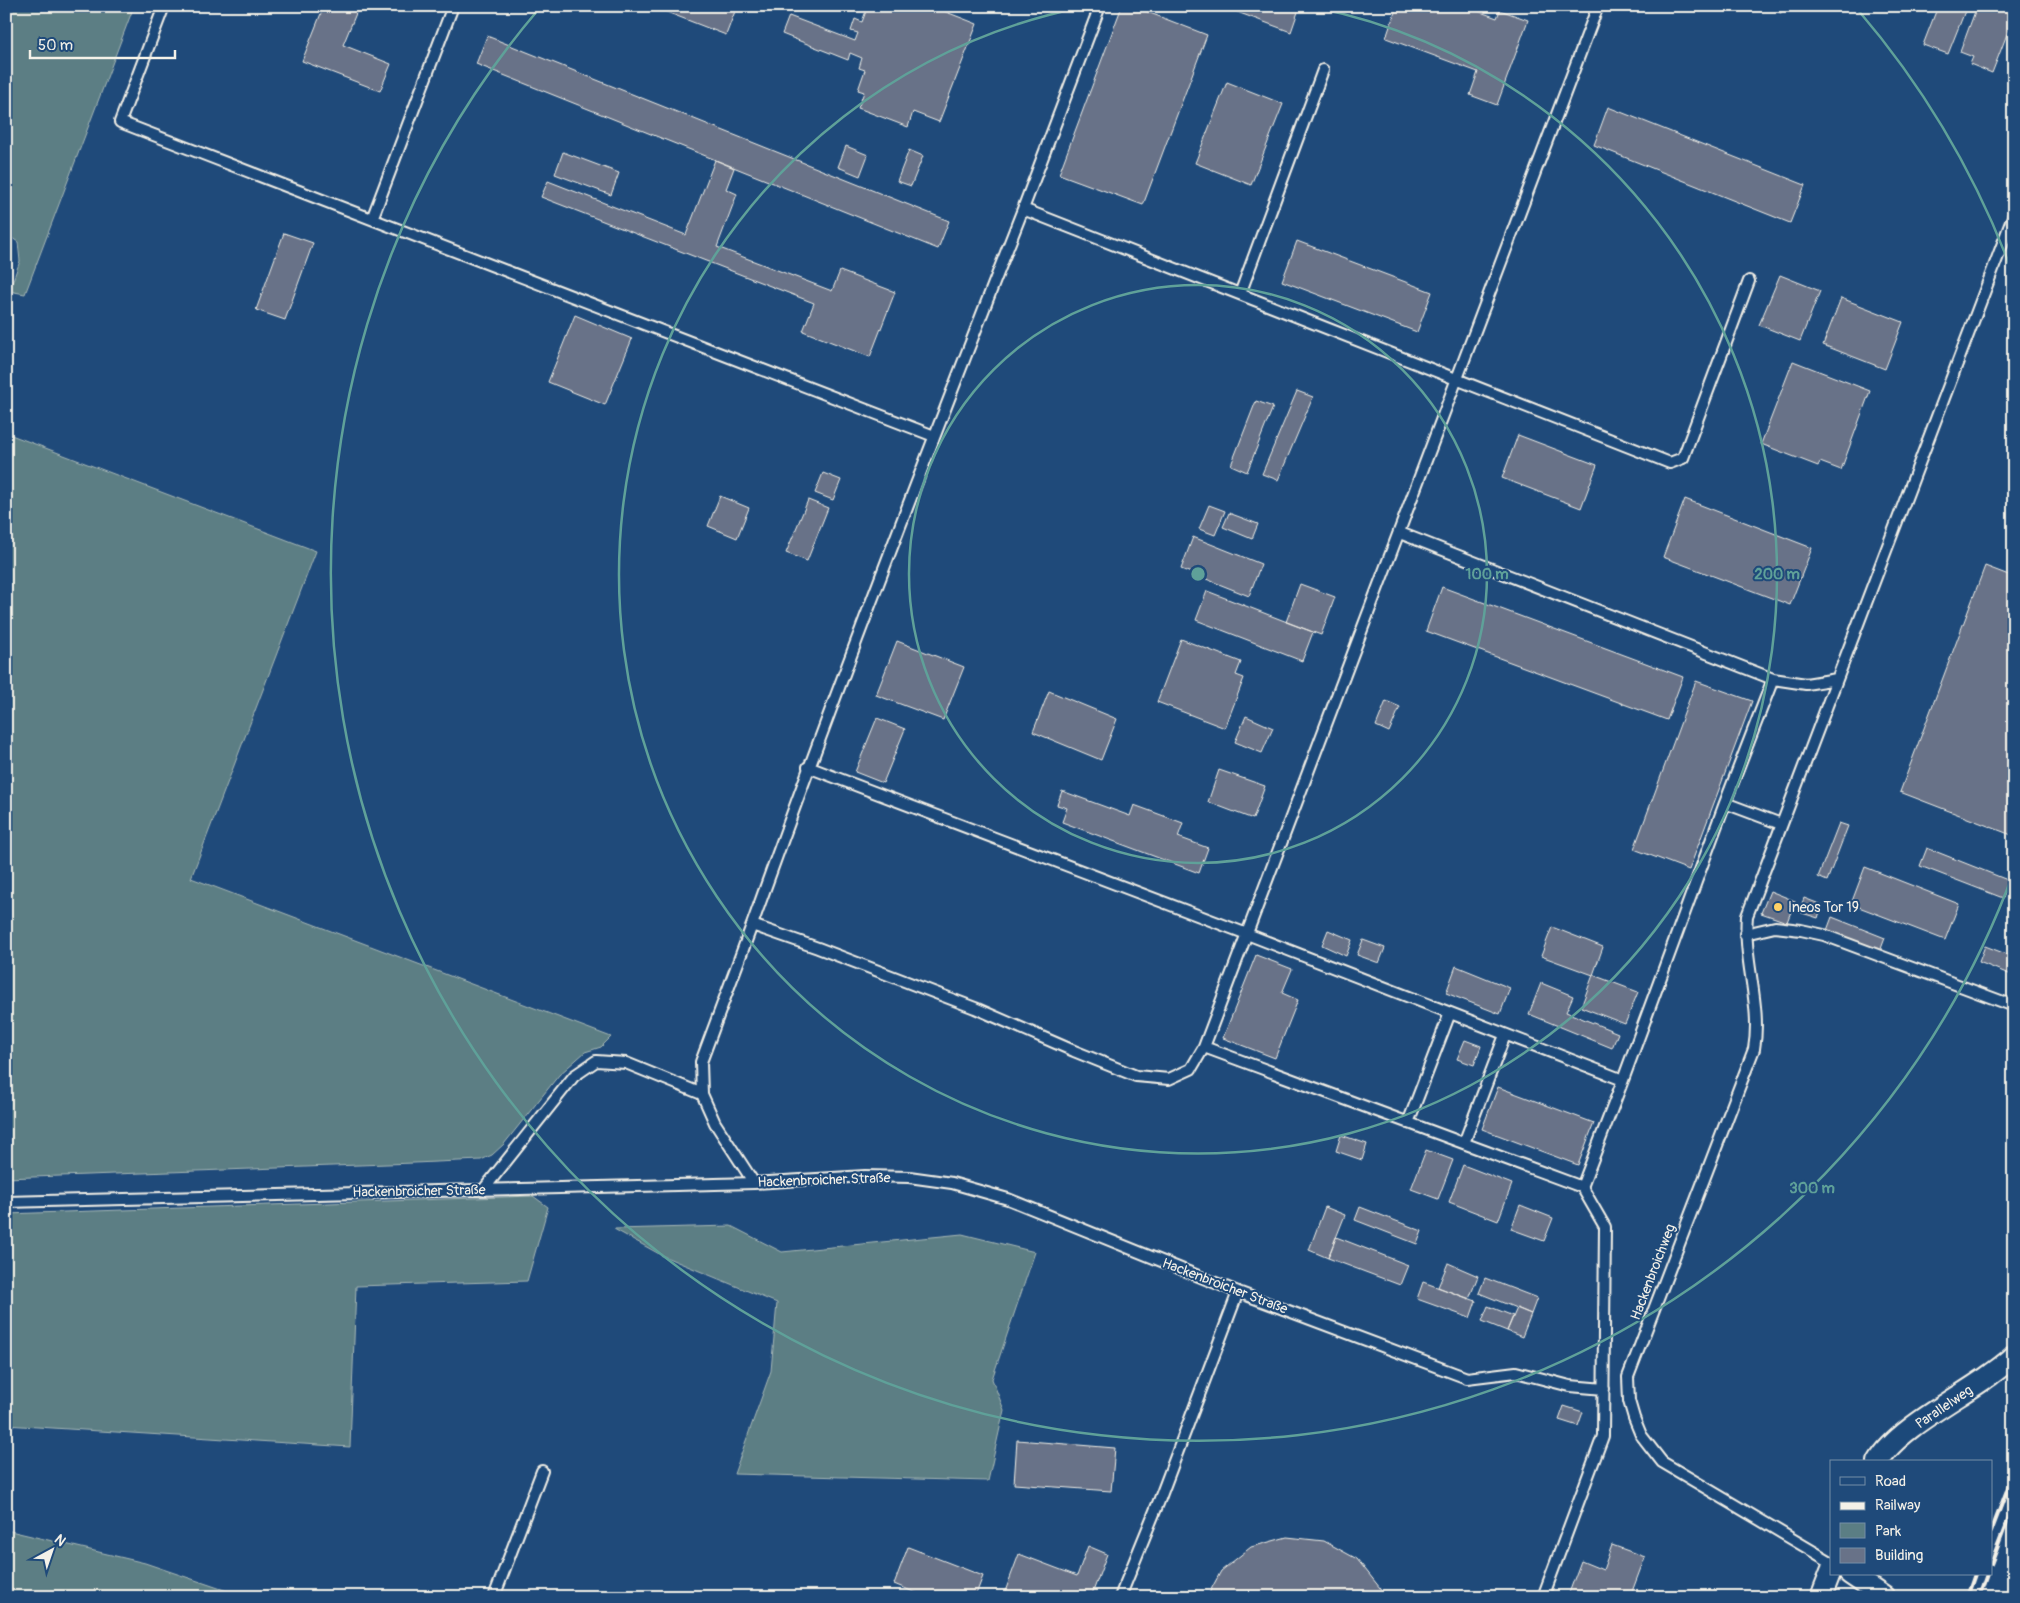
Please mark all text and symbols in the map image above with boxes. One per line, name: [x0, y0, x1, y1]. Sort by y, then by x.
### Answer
scale bar: [30, 28, 175, 60]
text: 50 m: [38, 36, 73, 55]
centre of rings: [1189, 565, 1207, 583]
text: 100 m: [1466, 565, 1508, 584]
text: 200 m: [1754, 565, 1800, 584]
place label: Ineos Tor 19: [1788, 899, 1859, 916]
marker: Ineos Tor 19: [1772, 901, 1784, 913]
street label: Hackenbroicher Straße: [757, 1169, 891, 1191]
text: 300 m: [1789, 1179, 1835, 1198]
street label: Hackenbroicher Straße: [352, 1181, 486, 1201]
street label: Hackenbroichweg: [1627, 1222, 1679, 1322]
street label: Hackenbroicher Straße: [1160, 1254, 1290, 1318]
street label: Parallelweg: [1912, 1382, 1976, 1432]
legend: [1830, 1460, 1992, 1576]
text: Road: [1875, 1472, 1906, 1491]
text: Railway: [1875, 1496, 1921, 1515]
text: Park: [1875, 1522, 1902, 1541]
north arrow: [28, 1526, 78, 1576]
text: N: [51, 1531, 69, 1550]
text: Building: [1875, 1546, 1923, 1565]

